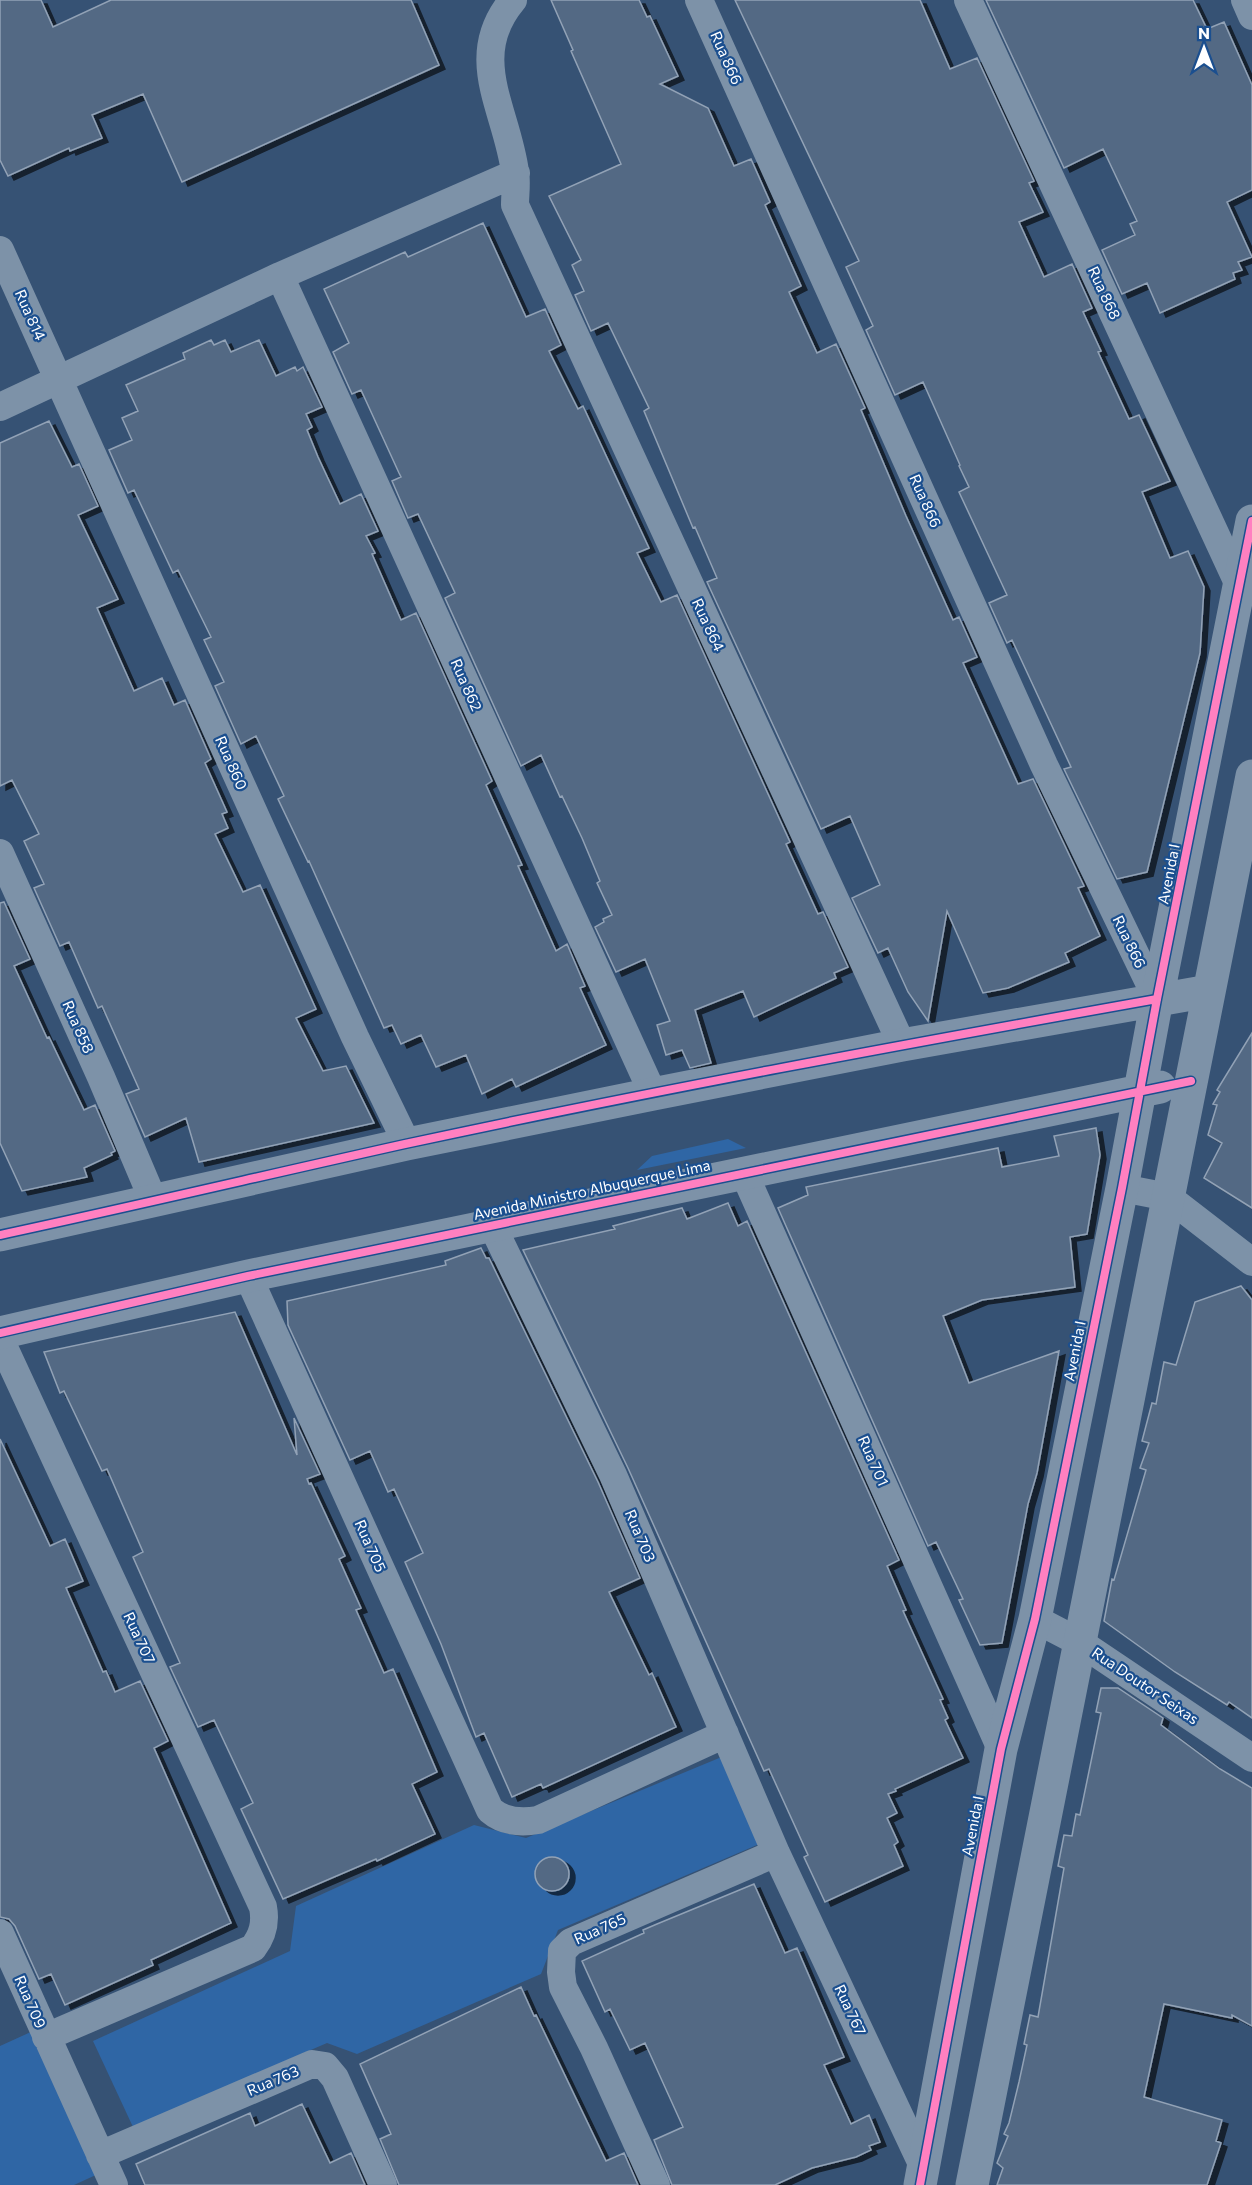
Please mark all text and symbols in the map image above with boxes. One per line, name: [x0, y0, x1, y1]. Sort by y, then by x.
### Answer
north arrow: [1174, 18, 1234, 78]
text: N: [1198, 23, 1210, 42]
street label: Rua 866: [707, 28, 747, 87]
street label: Rua 868: [1085, 263, 1125, 322]
street label: Rua 814: [12, 286, 50, 343]
street label: Rua 866: [906, 471, 946, 530]
street label: Rua 864: [689, 595, 729, 654]
street label: Rua 862: [447, 656, 486, 714]
street label: Rua 860: [212, 733, 252, 792]
street label: Avenida I: [1153, 842, 1183, 906]
street label: Rua 866: [1109, 912, 1150, 971]
street label: Rua 858: [59, 997, 99, 1056]
street label: Avenida Ministro Albuquerque Lima: [472, 1155, 712, 1223]
street label: Avenida I: [1059, 1319, 1089, 1383]
street label: Rua 701: [855, 1433, 893, 1489]
street label: Rua 703: [622, 1507, 660, 1565]
street label: Rua 705: [351, 1517, 390, 1575]
street label: Rua 707: [120, 1609, 160, 1666]
street label: Rua Doutor Seixas: [1089, 1643, 1202, 1728]
street label: Avenida I: [957, 1794, 987, 1858]
street label: Rua 765: [571, 1909, 628, 1947]
street label: Rua 709: [11, 1972, 50, 2031]
street label: Rua 767: [831, 1981, 870, 2038]
street label: Rua 763: [244, 2061, 301, 2099]

